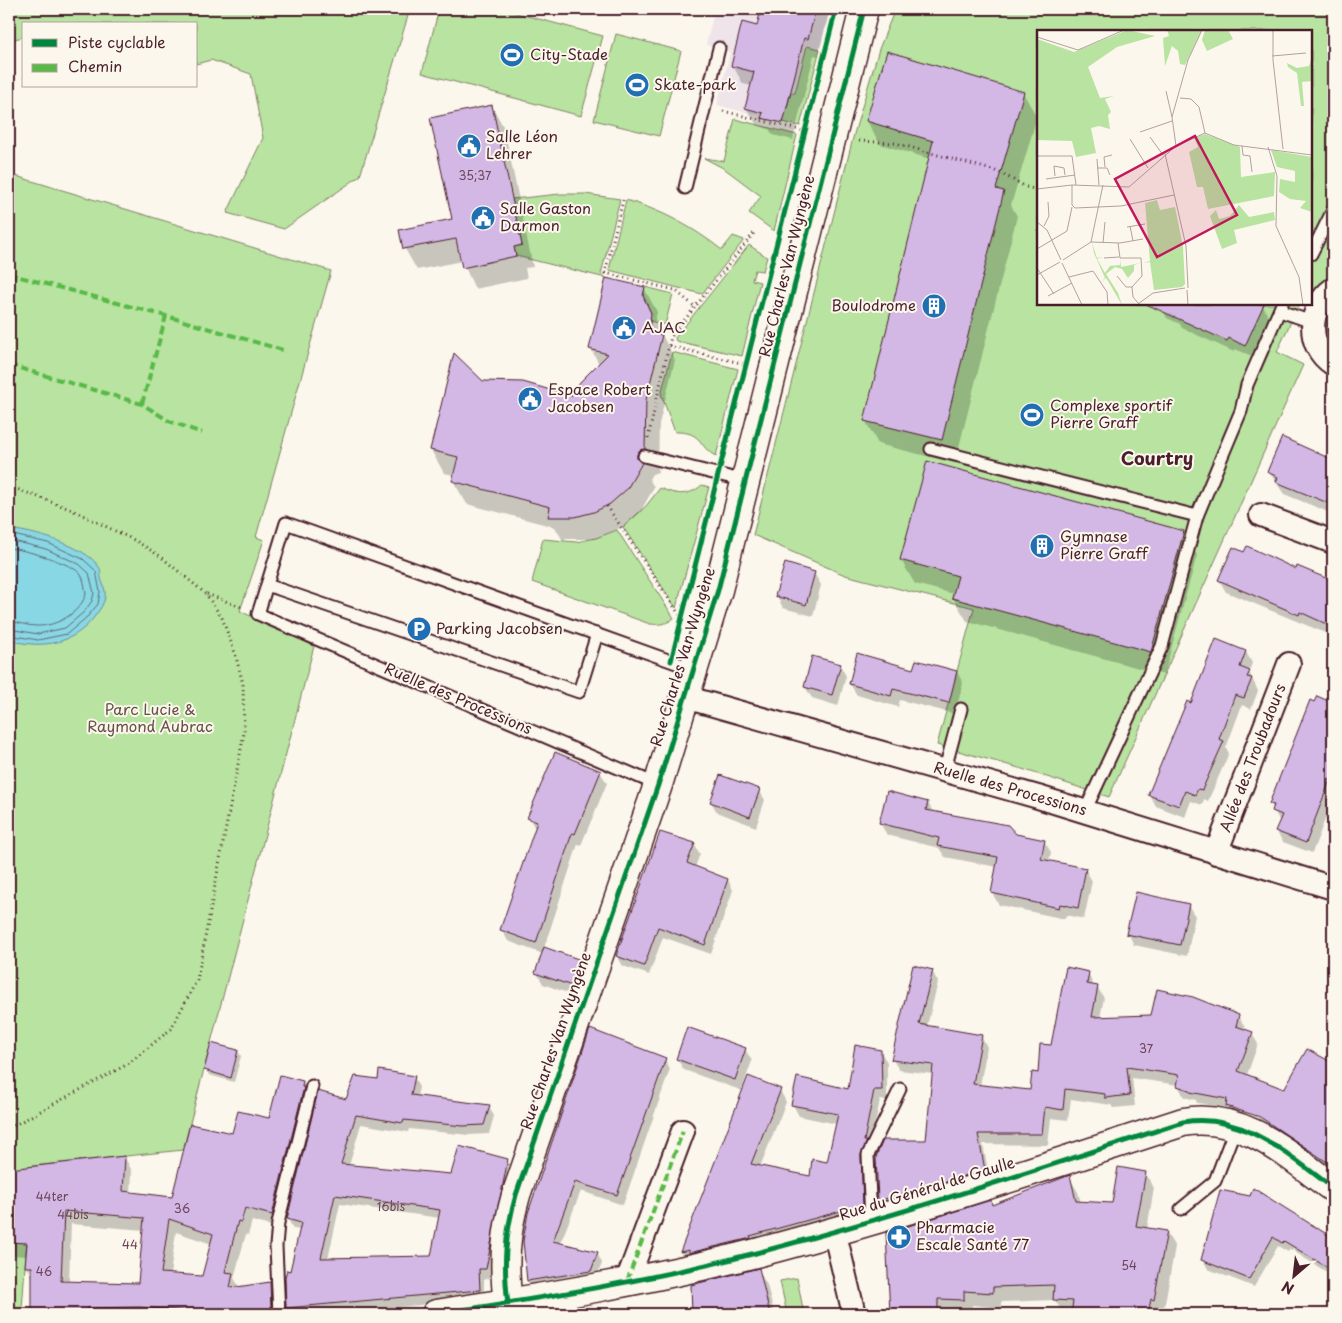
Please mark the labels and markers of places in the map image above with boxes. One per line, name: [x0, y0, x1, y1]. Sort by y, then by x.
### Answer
sports icon: City-Stade: [499, 42, 525, 68]
place label: City-Stade: [530, 42, 608, 65]
sports icon: Skate-park: [624, 72, 650, 98]
place label: Skate-park: [654, 72, 736, 95]
place label: Salle Léon Lehrer: [486, 124, 558, 164]
public building icon: Salle Léon Lehrer: [456, 133, 482, 159]
place label: Salle Gaston Darmon: [500, 196, 591, 236]
public building icon: Salle Gaston Darmon: [470, 205, 496, 231]
place label: Boulodrome: [831, 293, 916, 316]
building icon: Boulodrome: [921, 293, 947, 319]
public building icon: AJAC: [611, 315, 637, 341]
place label: AJAC: [642, 315, 686, 338]
place label: Espace Robert Jacobsen: [548, 377, 651, 417]
public building icon: Espace Robert Jacobsen: [517, 386, 543, 412]
place label: Complexe sportif Pierre Graff: [1050, 393, 1173, 433]
sports icon: Complexe sportif Pierre Graff: [1019, 402, 1045, 428]
place label: Gymnase Pierre Graff: [1060, 524, 1149, 564]
building icon: Gymnase Pierre Graff: [1029, 533, 1055, 559]
parking icon: Parking Jacobsen: [406, 616, 432, 642]
place label: Parking Jacobsen: [436, 616, 563, 639]
place label: Pharmacie Escale Santé 77: [916, 1215, 1029, 1255]
pharmacy icon: Pharmacie Escale Santé 77: [886, 1224, 912, 1250]

